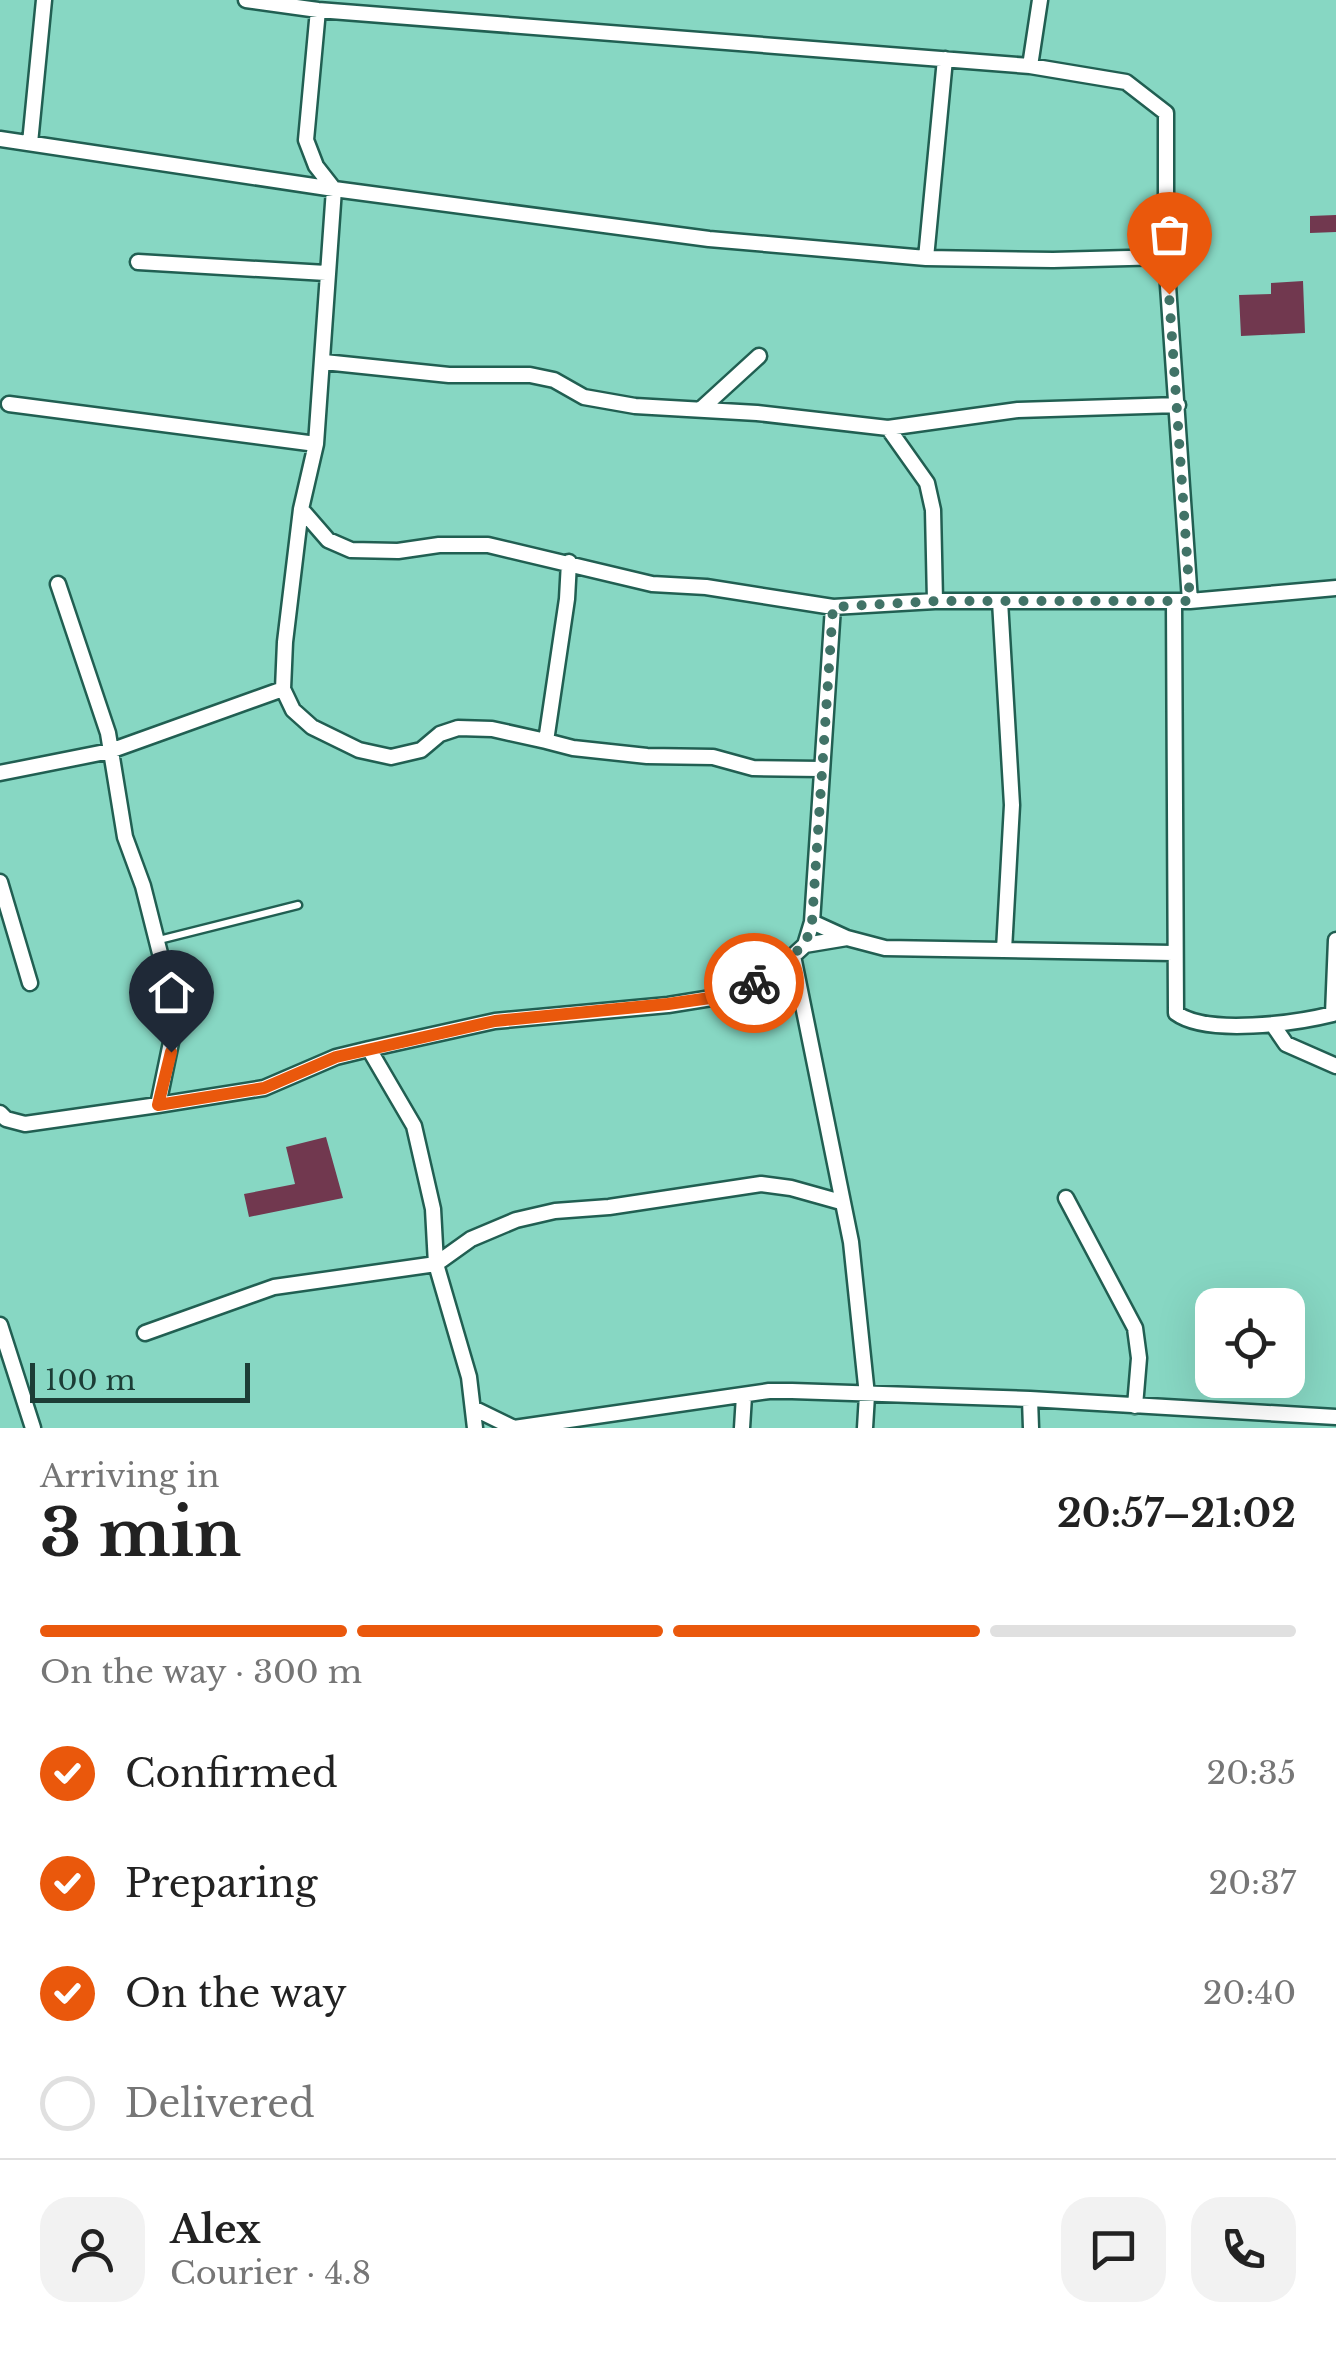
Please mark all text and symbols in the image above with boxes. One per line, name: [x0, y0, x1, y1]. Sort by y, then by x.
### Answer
pin: [1127, 192, 1212, 295]
icon: bag: [1142, 207, 1197, 262]
courier: [704, 933, 804, 1033]
pin: [129, 950, 214, 1053]
icon: bike: [727, 956, 782, 1011]
icon: home: [144, 965, 199, 1020]
map controls: [1195, 1288, 1305, 1398]
button: locate: [1195, 1288, 1305, 1398]
scale bar: [30, 1358, 250, 1402]
text: 100 m: [45, 1363, 136, 1398]
text: Arriving in: [40, 1456, 219, 1496]
text: 20:57–21:02: [1057, 1490, 1296, 1537]
text: 3 min: [40, 1493, 241, 1574]
text: On the way · 300 m: [40, 1652, 362, 1692]
icon: check: [40, 1746, 95, 1801]
text: Confirmed: [125, 1750, 338, 1797]
text: 20:35: [1206, 1753, 1296, 1793]
icon: check: [40, 1856, 95, 1911]
text: Preparing: [125, 1860, 317, 1907]
text: 20:37: [1209, 1863, 1296, 1903]
icon: check: [40, 1966, 95, 2021]
text: On the way: [125, 1970, 347, 2017]
text: 20:40: [1203, 1973, 1296, 2013]
text: Delivered: [125, 2080, 315, 2127]
button: person: [40, 2197, 145, 2302]
button: chat: [1061, 2197, 1166, 2302]
button: phone: [1191, 2197, 1296, 2302]
text: Alex: [170, 2206, 261, 2253]
text: Courier · 4.8: [170, 2253, 371, 2293]

